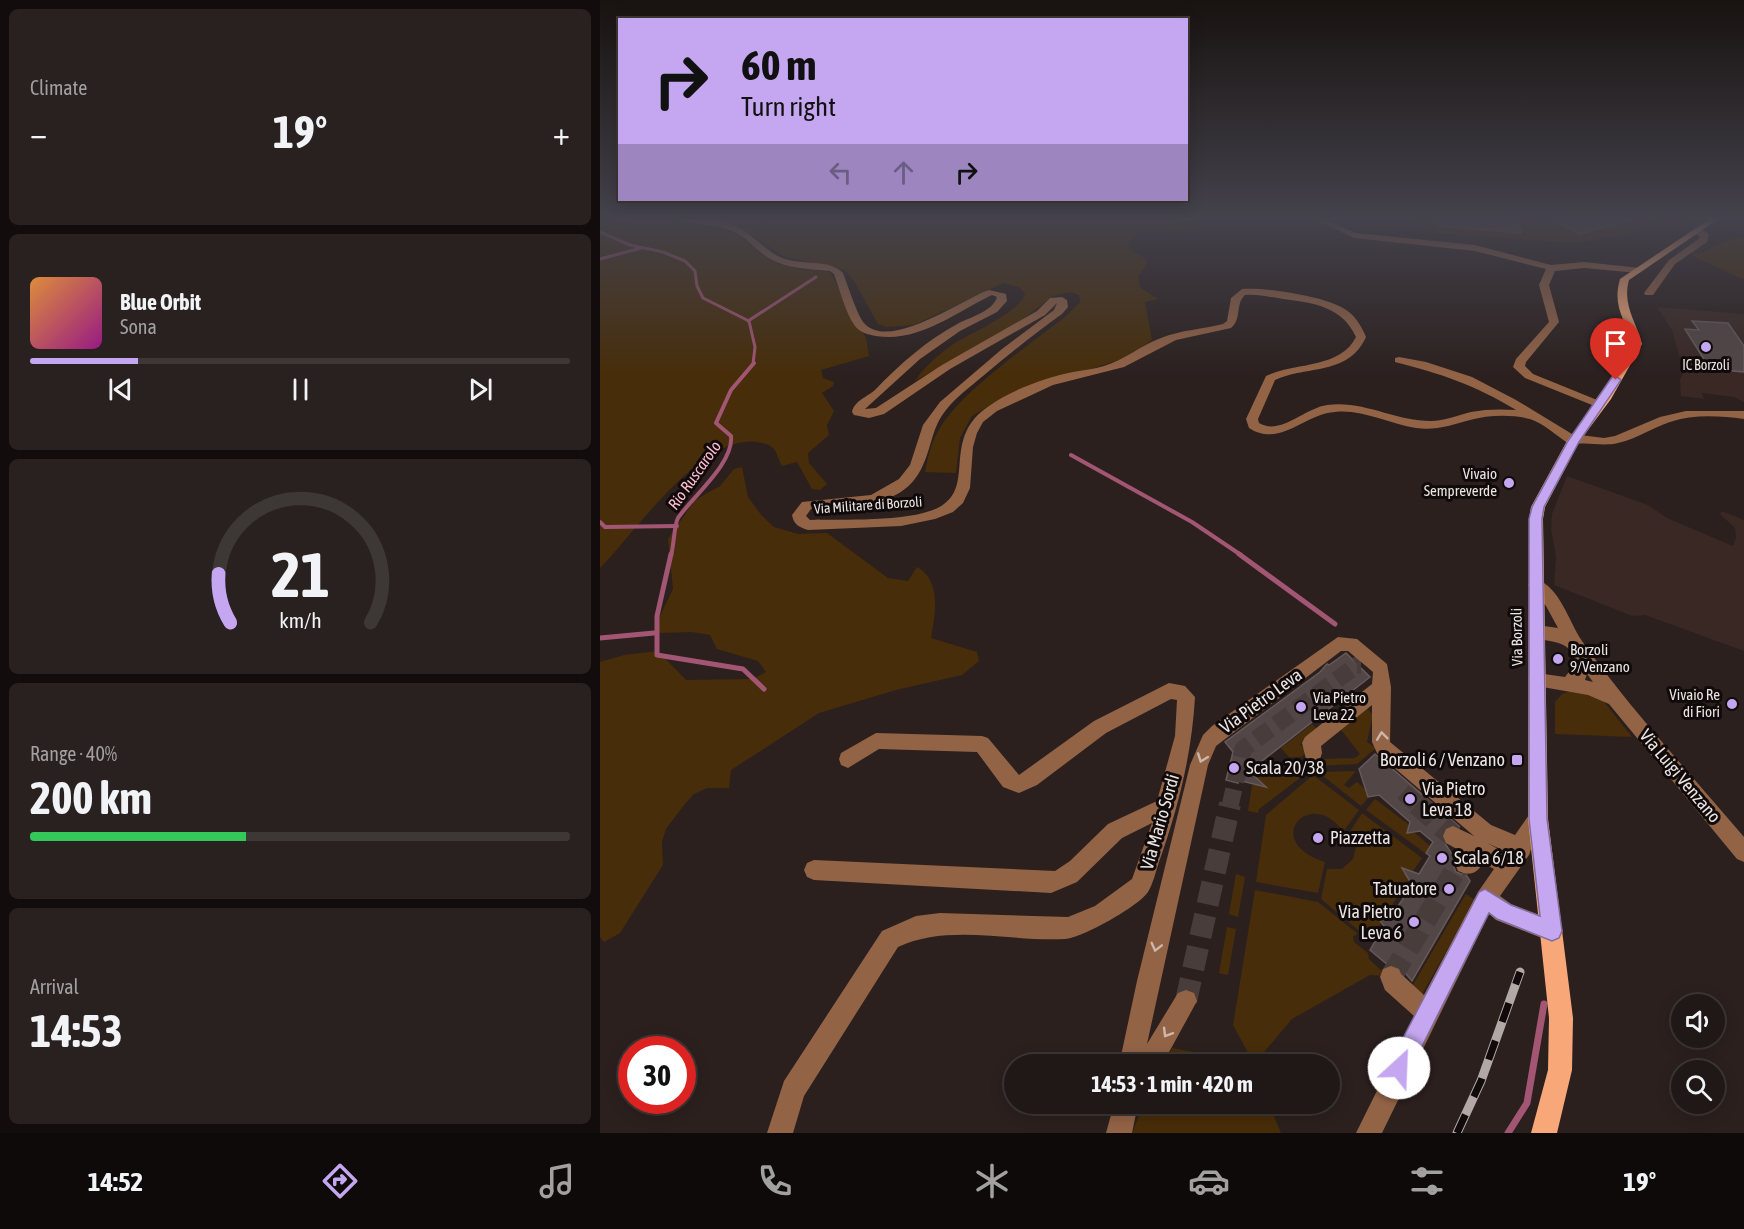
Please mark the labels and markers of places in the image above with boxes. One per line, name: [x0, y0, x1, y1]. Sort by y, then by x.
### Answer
pin: [1590, 318, 1641, 380]
marker: IC Borzoli: [1699, 340, 1713, 354]
place label: IC Borzoli: [1682, 357, 1730, 373]
place label: Vivaio Sempreverde: [1424, 465, 1497, 499]
marker: Vivaio Sempreverde: [1502, 476, 1516, 490]
place label: Borzoli 9/Venzano: [1570, 641, 1630, 675]
marker: Borzoli 9/Venzano: [1551, 652, 1565, 666]
place label: Vivaio Re di Fiori: [1669, 686, 1720, 720]
place label: Via Pietro Leva 22: [1313, 689, 1366, 723]
marker: Vivaio Re di Fiori: [1725, 697, 1739, 711]
marker: Via Pietro Leva 22: [1294, 700, 1308, 714]
place label: Borzoli 6 / Venzano: [1380, 749, 1505, 770]
marker: Borzoli 6 / Venzano: [1510, 753, 1524, 767]
place label: Scala 20/38: [1246, 757, 1324, 778]
marker: Scala 20/38: [1227, 761, 1241, 775]
place label: Via Pietro Leva 18: [1422, 778, 1486, 820]
marker: Via Pietro Leva 18: [1403, 792, 1417, 806]
place label: Piazzetta: [1330, 827, 1391, 848]
marker: Piazzetta: [1311, 831, 1325, 845]
place label: Scala 6/18: [1454, 847, 1524, 868]
marker: Scala 6/18: [1435, 851, 1449, 865]
place label: Tatuatore: [1373, 878, 1437, 899]
marker: Tatuatore: [1442, 882, 1456, 896]
place label: Via Pietro Leva 6: [1338, 901, 1402, 943]
marker: Via Pietro Leva 6: [1407, 915, 1421, 929]

